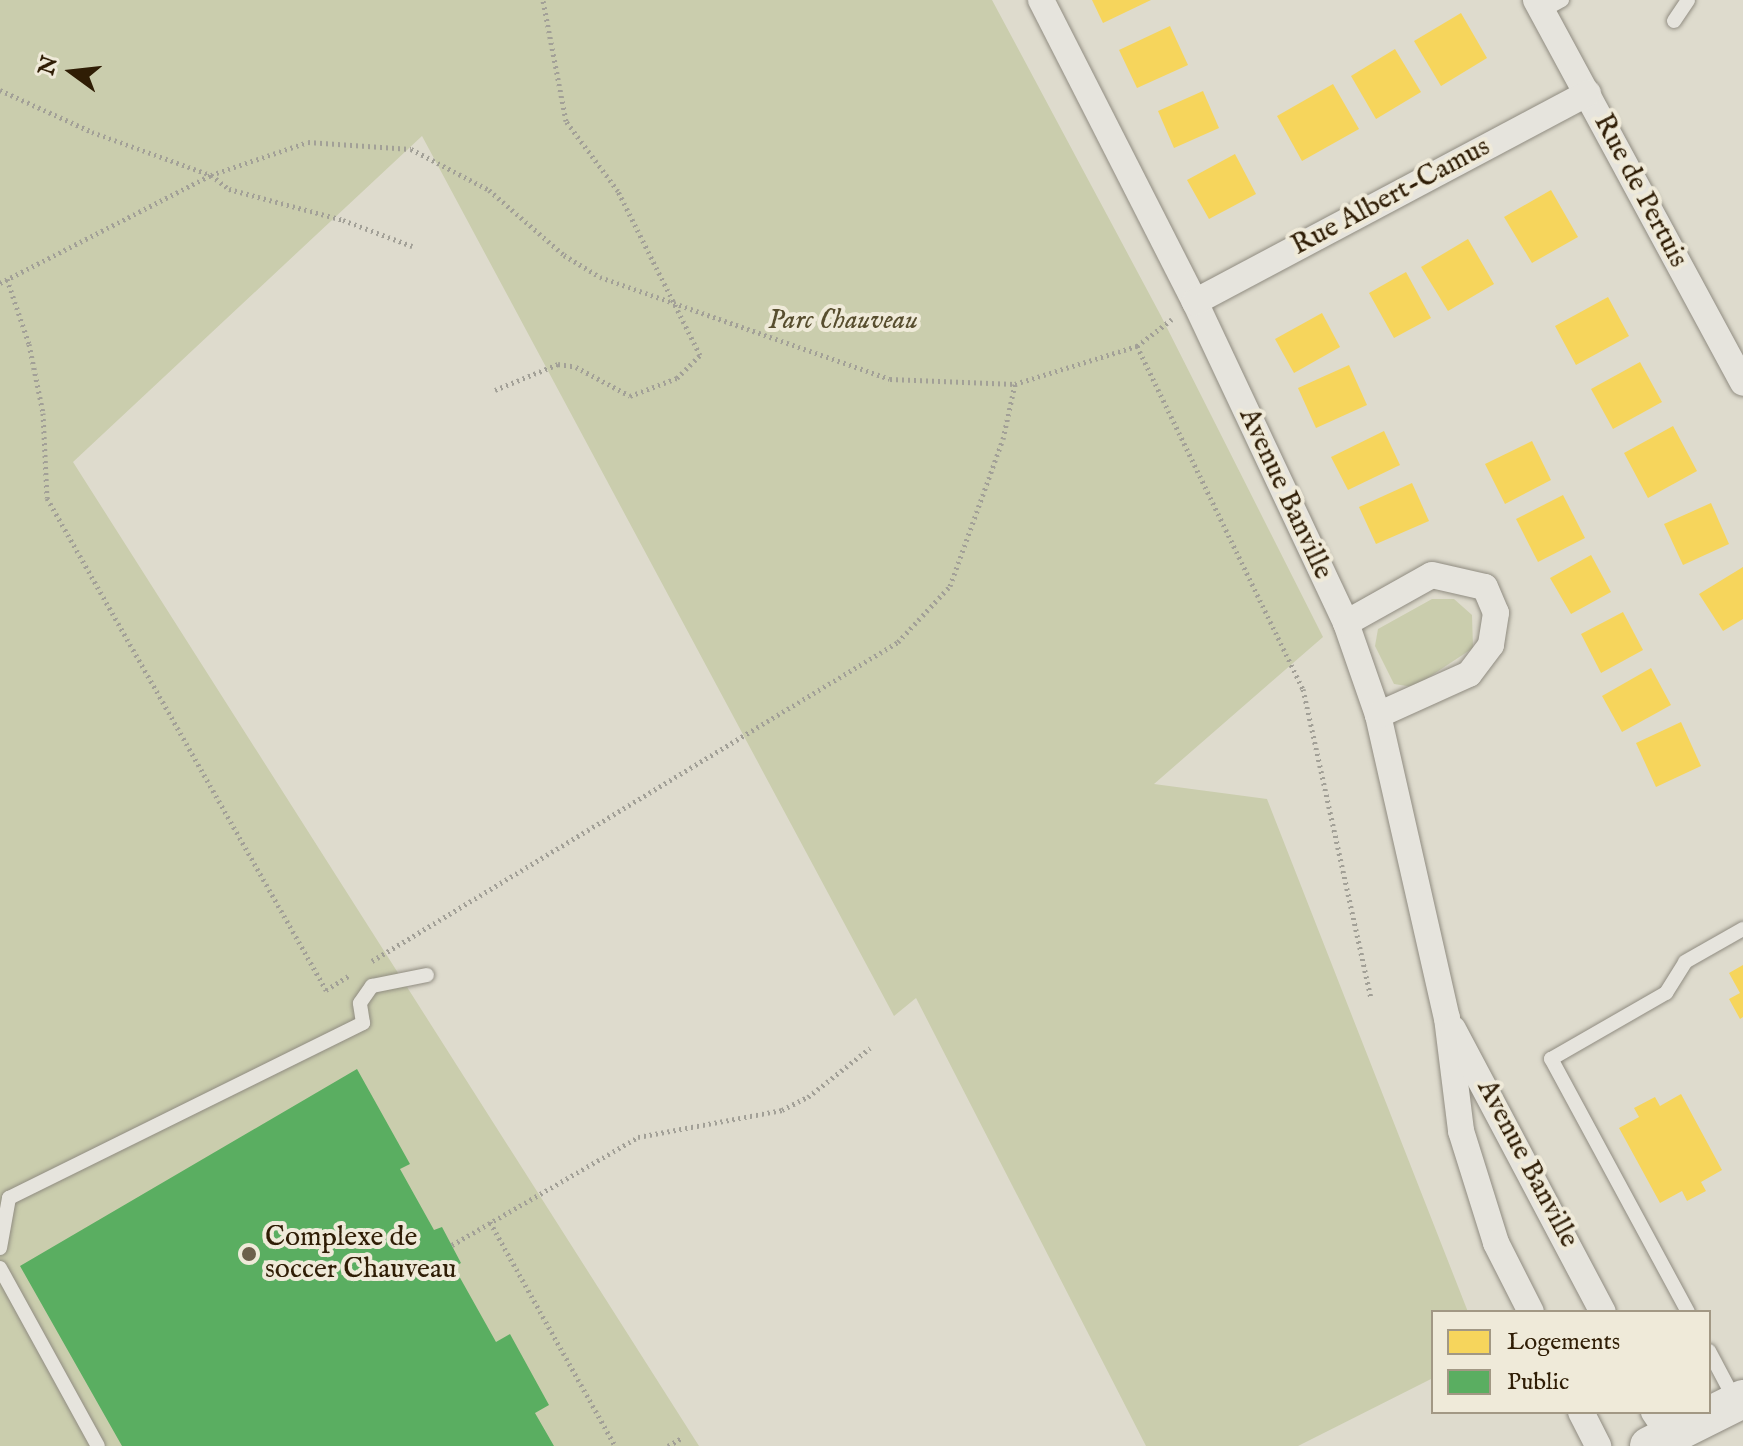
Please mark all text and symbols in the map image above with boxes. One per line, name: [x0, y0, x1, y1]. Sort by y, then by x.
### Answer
north arrow: [32, 32, 112, 112]
text: N: [33, 53, 65, 79]
street label: Rue de Pertuis: [1586, 109, 1694, 273]
street label: Rue Albert-Camus: [1286, 131, 1496, 263]
park label: Parc Chauveau: [768, 304, 918, 338]
street label: Avenue Banville: [1231, 403, 1339, 585]
street label: Avenue Banville: [1469, 1074, 1585, 1254]
place label: Complexe de soccer Chauveau: [265, 1221, 457, 1287]
marker: Complexe de soccer Chauveau: [240, 1245, 258, 1263]
legend: [1431, 1310, 1711, 1414]
text: Logements: [1507, 1327, 1620, 1358]
text: Public: [1507, 1367, 1569, 1398]

